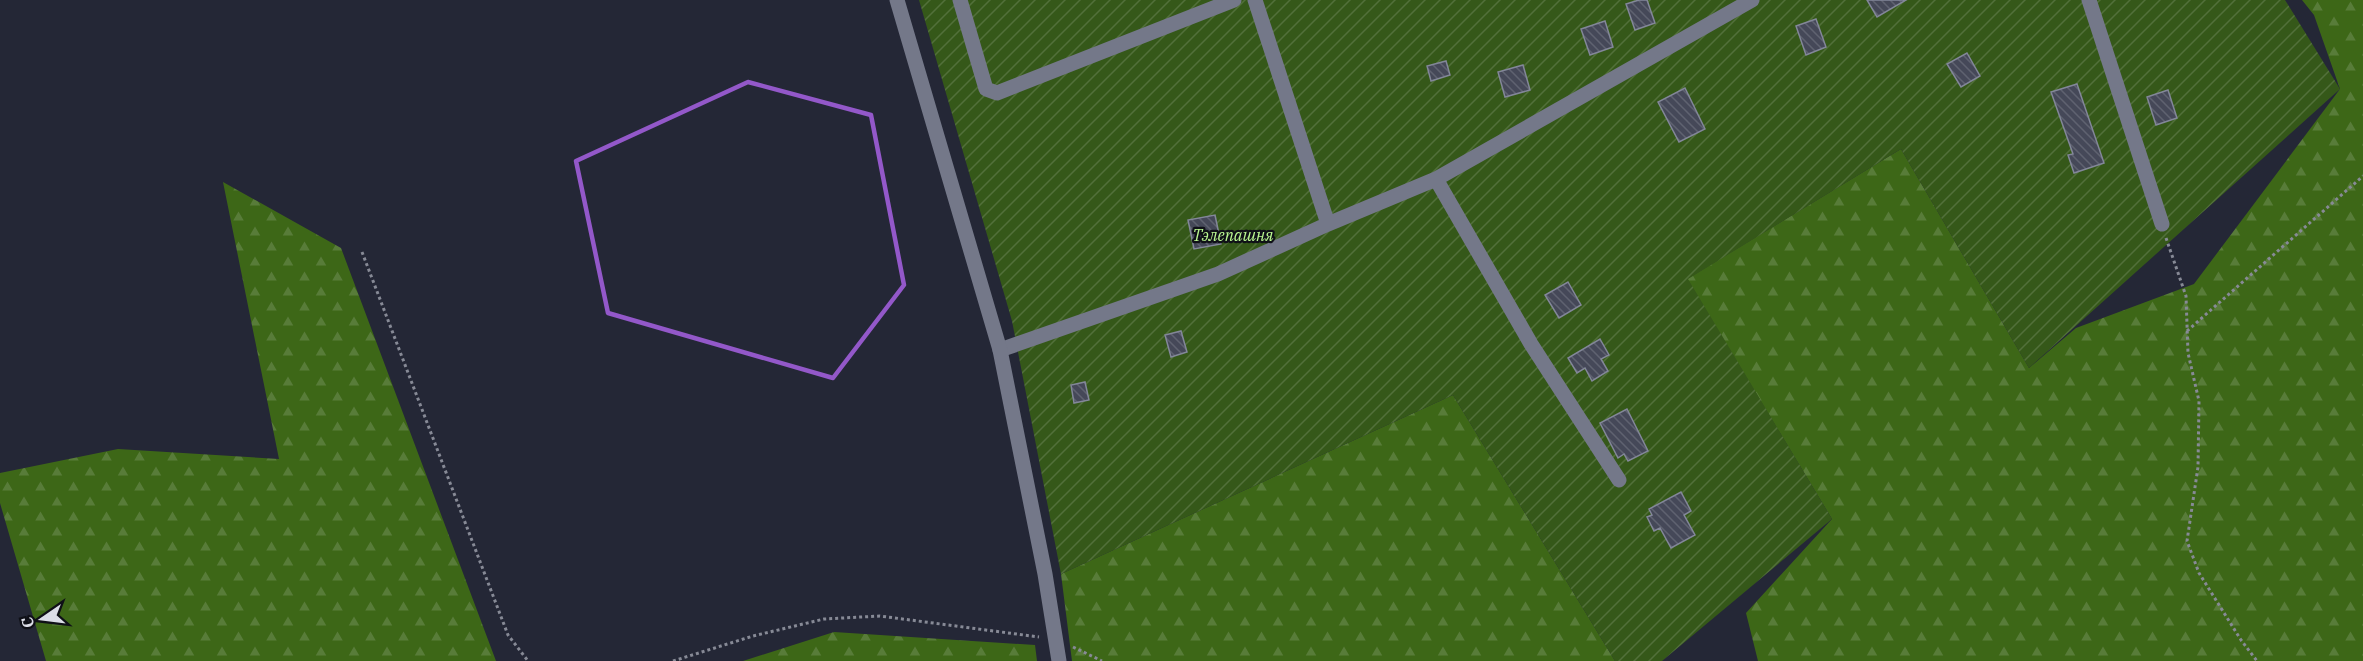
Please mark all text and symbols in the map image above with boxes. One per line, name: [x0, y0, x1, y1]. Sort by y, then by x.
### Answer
park label: Тэлепашня: [1193, 225, 1274, 245]
north arrow: [12, 589, 72, 649]
text: С: [16, 615, 38, 630]

